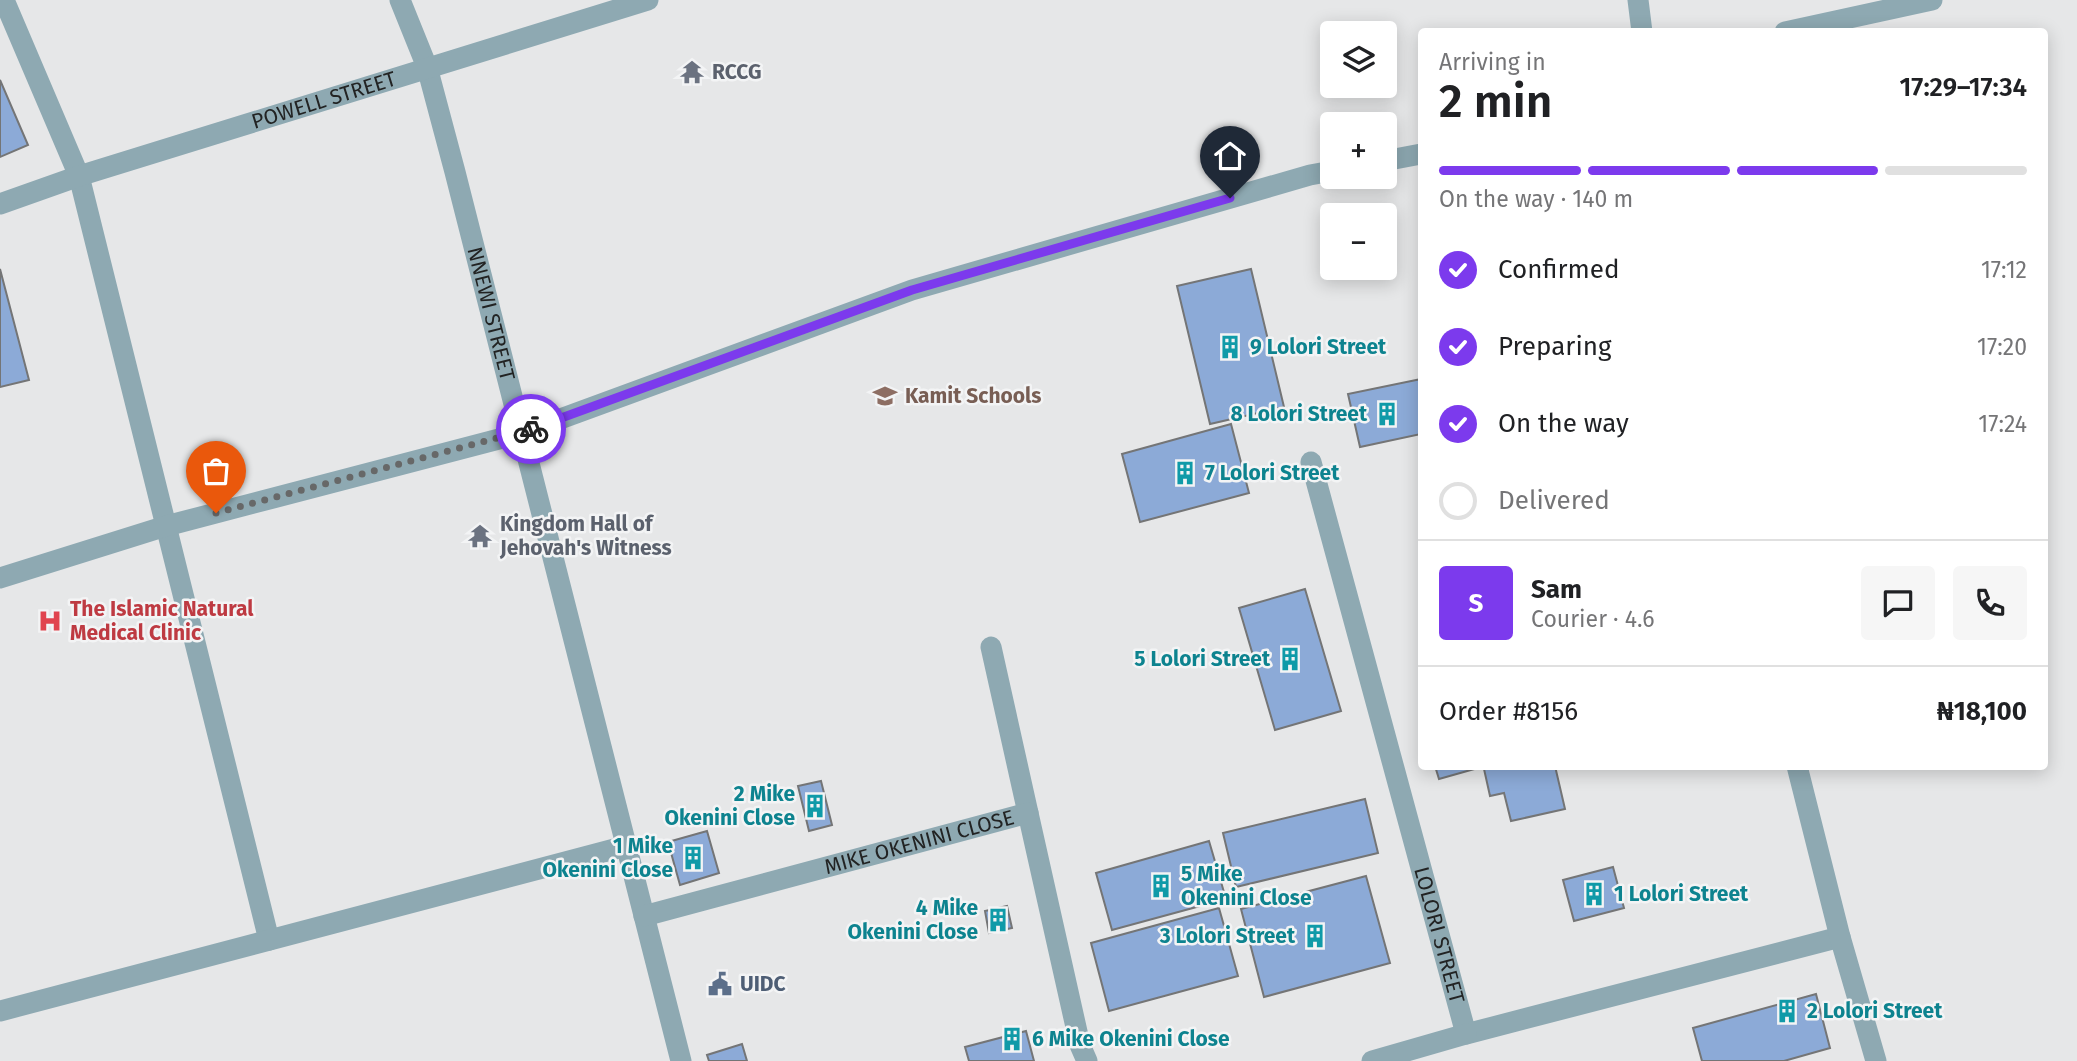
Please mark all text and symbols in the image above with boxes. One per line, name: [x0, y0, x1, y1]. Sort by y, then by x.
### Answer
map controls: [1320, 21, 1397, 280]
button: layers: [1320, 21, 1397, 98]
text: Arriving in: [1439, 48, 1546, 76]
temple icon: RCCG: [678, 58, 706, 86]
place label: RCCG: [712, 59, 762, 85]
street label: POWELL STREET: [248, 66, 399, 135]
text: 17:29–17:34: [1900, 72, 2027, 103]
text: 2 min: [1439, 74, 1552, 129]
button: +: [1320, 112, 1397, 189]
pin: [1200, 126, 1260, 198]
icon: home: [1211, 137, 1249, 175]
text: On the way · 140 m: [1439, 185, 1633, 213]
button: −: [1320, 203, 1397, 280]
street label: NNEWI STREET: [462, 244, 521, 383]
icon: check: [1439, 251, 1477, 289]
text: Confirmed: [1498, 254, 1619, 285]
text: 17:12: [1981, 256, 2027, 284]
icon: check: [1439, 328, 1477, 366]
text: Preparing: [1498, 331, 1611, 362]
building icon: 9 Lolori Street: [1216, 333, 1244, 361]
text: 17:20: [1977, 333, 2027, 361]
place label: 9 Lolori Street: [1250, 334, 1387, 360]
school or university icon: Kamit Schools: [871, 382, 899, 410]
place label: Kamit Schools: [905, 383, 1041, 409]
courier: [496, 394, 566, 464]
building icon: 8 Lolori Street: [1373, 400, 1401, 428]
place label: 8 Lolori Street: [1230, 401, 1368, 427]
icon: check: [1439, 405, 1477, 443]
text: On the way: [1498, 408, 1629, 439]
icon: bike: [512, 410, 550, 448]
text: 17:24: [1978, 410, 2027, 438]
pin: [186, 441, 246, 513]
icon: bag: [197, 452, 235, 490]
building icon: 7 Lolori Street: [1171, 459, 1199, 487]
place label: 7 Lolori Street: [1205, 460, 1340, 486]
text: Delivered: [1498, 485, 1610, 516]
place label: Kingdom Hall of Jehovah's Witness: [499, 511, 672, 561]
temple icon: Kingdom Hall of Jehovah's Witness: [466, 522, 494, 550]
button: chat: [1861, 566, 1935, 640]
button: phone: [1953, 566, 2027, 640]
text: Sam: [1531, 574, 1582, 605]
text: S: [1469, 588, 1483, 619]
place label: The Islamic Natural Medical Clinic: [70, 596, 254, 646]
text: Courier · 4.6: [1531, 605, 1655, 633]
hospital icon: The Islamic Natural Medical Clinic: [36, 607, 64, 635]
building icon: 5 Lolori Street: [1276, 645, 1304, 673]
place label: 5 Lolori Street: [1134, 646, 1271, 672]
text: Order #8156: [1439, 696, 1578, 727]
text: ₦18,100: [1937, 696, 2027, 727]
place label: 2 Mike Okenini Close: [665, 781, 795, 831]
building icon: 2 Mike Okenini Close: [801, 792, 829, 820]
street label: MIKE OKENINI CLOSE: [822, 804, 1017, 880]
place label: 1 Mike Okenini Close: [543, 833, 673, 883]
building icon: 1 Mike Okenini Close: [679, 844, 707, 872]
place label: 5 Mike Okenini Close: [1181, 861, 1312, 911]
street label: LOLORI STREET: [1408, 864, 1470, 1006]
building icon: 5 Mike Okenini Close: [1147, 872, 1175, 900]
building icon: 1 Lolori Street: [1580, 880, 1608, 908]
place label: 1 Lolori Street: [1614, 881, 1749, 907]
place label: 4 Mike Okenini Close: [848, 895, 978, 945]
building icon: 4 Mike Okenini Close: [984, 906, 1012, 934]
building icon: 3 Lolori Street: [1301, 922, 1329, 950]
place label: 3 Lolori Street: [1159, 923, 1296, 949]
public building icon: UIDC: [706, 970, 734, 998]
place label: UIDC: [740, 971, 786, 997]
building icon: 2 Lolori Street: [1773, 997, 1801, 1025]
place label: 2 Lolori Street: [1807, 998, 1943, 1024]
building icon: 6 Mike Okenini Close: [998, 1025, 1026, 1053]
place label: 6 Mike Okenini Close: [1032, 1026, 1230, 1052]

